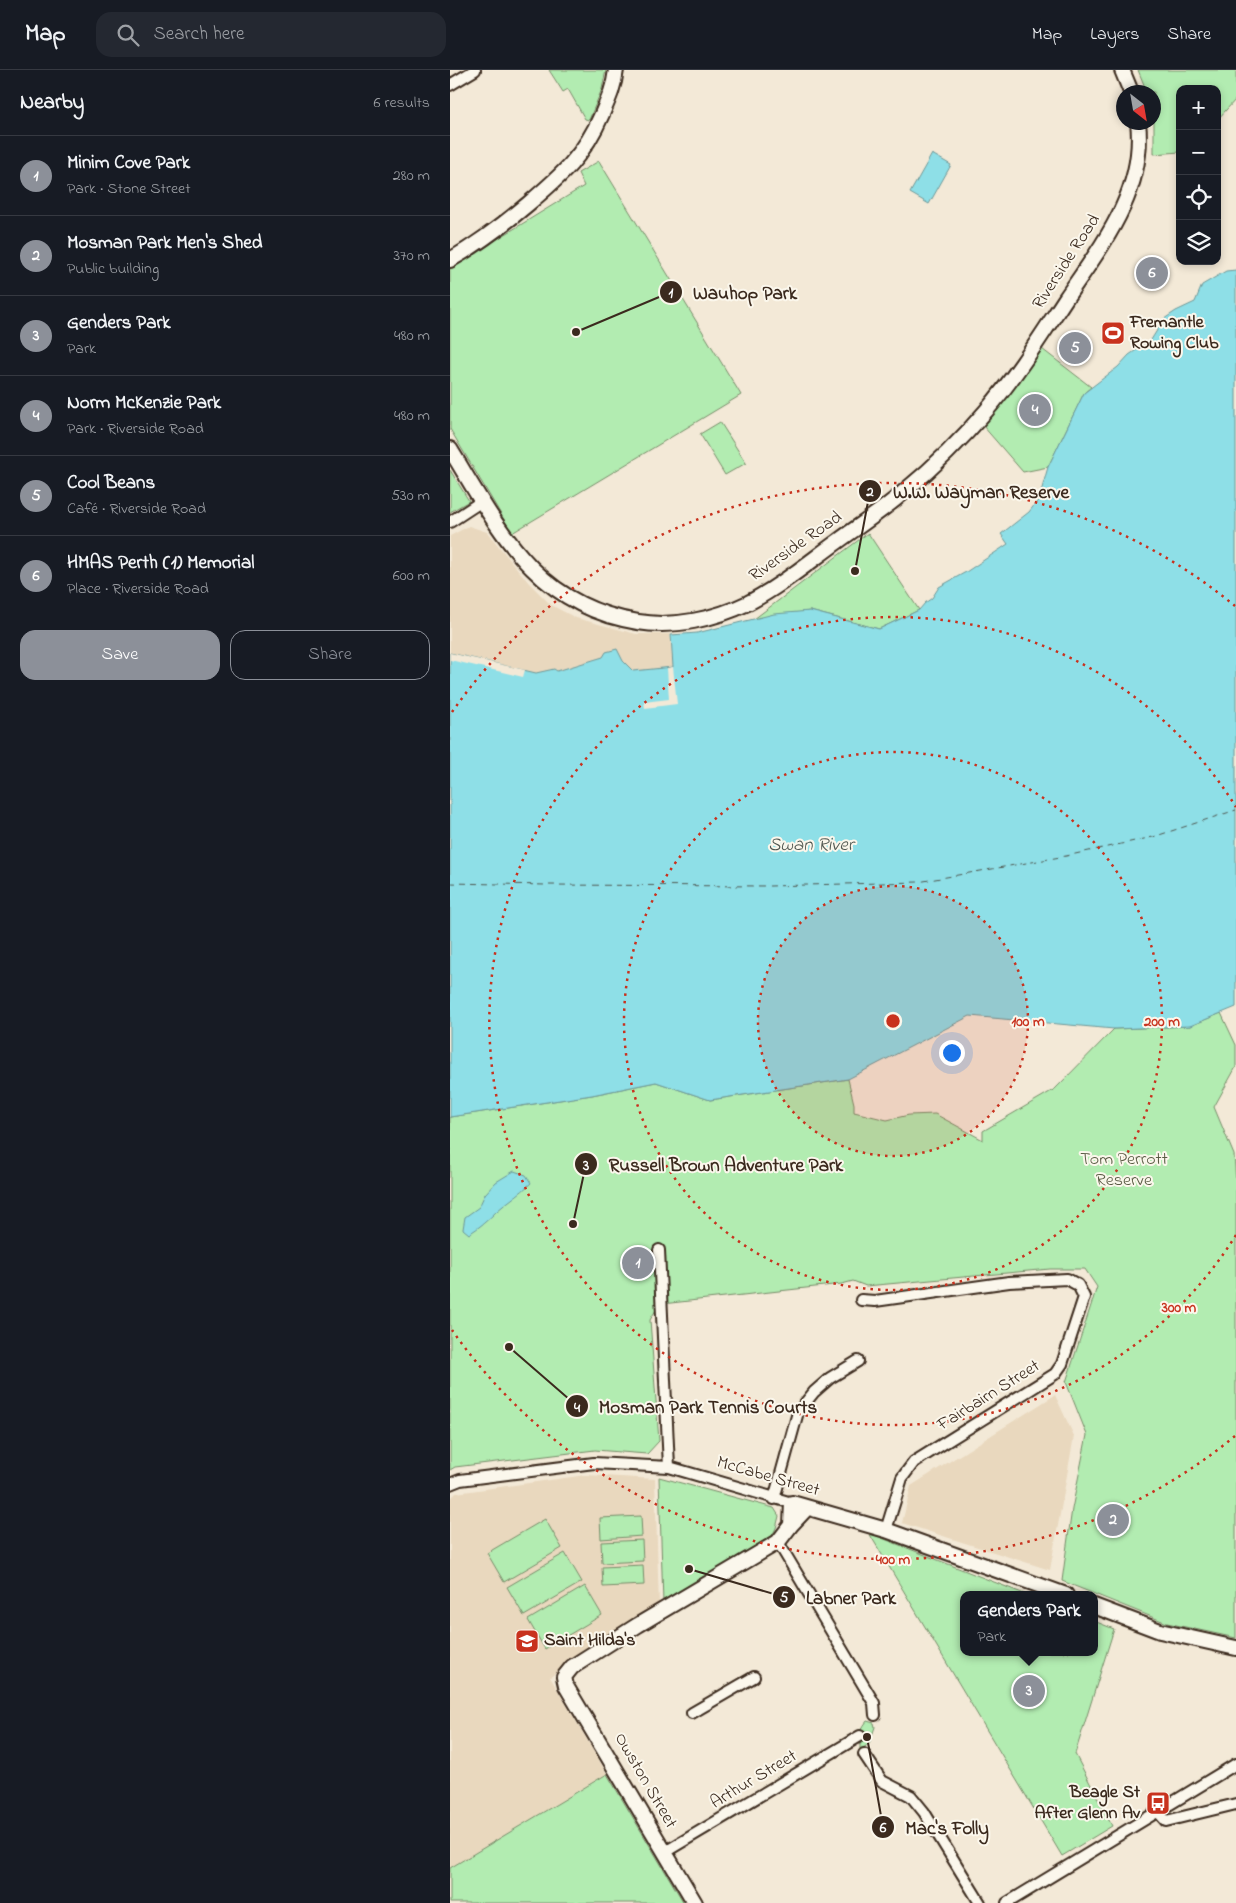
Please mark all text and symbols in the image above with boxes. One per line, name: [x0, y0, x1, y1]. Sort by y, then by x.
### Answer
search box: [96, 12, 446, 57]
text: Map: [25, 17, 66, 52]
icon: search: [114, 21, 142, 49]
text: Search here: [154, 21, 245, 48]
text: Map: [1032, 22, 1062, 48]
text: Layers: [1090, 22, 1140, 48]
text: Share: [1168, 22, 1211, 48]
north arrow: [1116, 85, 1161, 130]
map controls: [1176, 85, 1221, 265]
button: +: [1176, 85, 1221, 130]
text: Nearby: [20, 88, 84, 118]
text: 6 results: [373, 91, 430, 115]
button: −: [1176, 130, 1221, 175]
text: Minim Cove Park: [67, 150, 190, 177]
text: 1: [33, 164, 39, 188]
text: 280 m: [393, 164, 430, 188]
button: locate: [1176, 175, 1221, 220]
text: Park · Stone Street: [67, 177, 191, 201]
street label: Riverside Road: [1027, 209, 1107, 315]
button: layers: [1176, 220, 1221, 265]
text: Mosman Park Men's Shed: [67, 230, 263, 257]
text: 2: [32, 244, 40, 268]
text: 370 m: [393, 244, 430, 268]
pin: 6: [1136, 254, 1168, 292]
text: Public building: [67, 257, 159, 281]
callout: Wauhop Park: [658, 275, 807, 309]
text: Wauhop Park: [693, 281, 798, 308]
text: 1: [669, 282, 674, 304]
text: Genders Park: [67, 310, 171, 337]
place label: Fremantle Rowing Club: [1129, 310, 1219, 358]
sports icon: Fremantle Rowing Club: [1100, 320, 1126, 346]
text: 3: [33, 324, 39, 348]
text: 480 m: [394, 324, 430, 348]
pin: 5: [1059, 329, 1091, 367]
text: Park: [67, 337, 96, 361]
text: Norm McKenzie Park: [67, 390, 221, 417]
pin: 4: [1019, 391, 1051, 429]
text: 4: [33, 404, 39, 428]
text: 480 m: [394, 404, 430, 428]
text: Park · Riverside Road: [67, 417, 204, 441]
text: Cool Beans: [67, 470, 155, 497]
callout: W.W. Wayman Reserve: [858, 474, 1079, 508]
text: W.W. Wayman Reserve: [893, 480, 1070, 509]
text: 2: [865, 481, 874, 503]
text: 5: [31, 484, 41, 508]
text: 530 m: [391, 484, 430, 508]
text: Café · Riverside Road: [67, 497, 206, 521]
street label: Riverside Road: [744, 505, 848, 589]
text: HMAS Perth (1) Memorial: [67, 550, 254, 577]
text: 6: [32, 564, 40, 588]
text: 600 m: [393, 564, 430, 588]
text: Place · Riverside Road: [67, 577, 209, 601]
button: Save: [20, 630, 220, 680]
button: Share: [230, 630, 430, 680]
water label: Swan River: [768, 832, 856, 859]
text: 100 m: [1011, 1011, 1045, 1033]
text: 200 m: [1143, 1011, 1180, 1033]
centre of rings: [884, 1012, 902, 1030]
your location: [939, 1040, 965, 1066]
callout: Russell Brown Adventure Park: [574, 1147, 853, 1181]
park label: Tom Perrott Reserve: [1080, 1147, 1168, 1194]
text: Russell Brown Adventure Park: [609, 1153, 844, 1180]
text: 3: [582, 1155, 589, 1177]
pin: 1: [622, 1244, 654, 1282]
text: 300 m: [1161, 1297, 1197, 1319]
street label: Fairbairn Street: [932, 1354, 1045, 1439]
callout: Mosman Park Tennis Courts: [564, 1389, 828, 1423]
text: Mosman Park Tennis Courts: [599, 1395, 817, 1422]
text: 4: [573, 1397, 581, 1419]
street label: McCabe Street: [713, 1450, 823, 1504]
pin: 2: [1097, 1501, 1129, 1539]
text: 400 m: [875, 1549, 911, 1571]
callout: Labner Park: [771, 1580, 906, 1614]
text: Labner Park: [806, 1586, 897, 1613]
text: 5: [780, 1587, 789, 1609]
popup: [960, 1591, 1098, 1656]
text: Genders Park: [977, 1598, 1081, 1625]
text: Park: [977, 1625, 1006, 1649]
school or university icon: Saint Hilda's: [514, 1628, 540, 1654]
place label: Saint Hilda's: [544, 1628, 636, 1654]
pin: 3: [1013, 1672, 1045, 1710]
street label: Owston Street: [607, 1728, 683, 1834]
street label: Arthur Street: [706, 1744, 802, 1816]
place label: Beagle St After Glenn Av: [1034, 1780, 1141, 1827]
bus stop icon: Beagle St After Glenn Av: [1145, 1790, 1171, 1816]
callout: Mac's Folly: [870, 1810, 999, 1844]
text: Mac's Folly: [905, 1816, 989, 1845]
text: 6: [879, 1817, 887, 1839]

